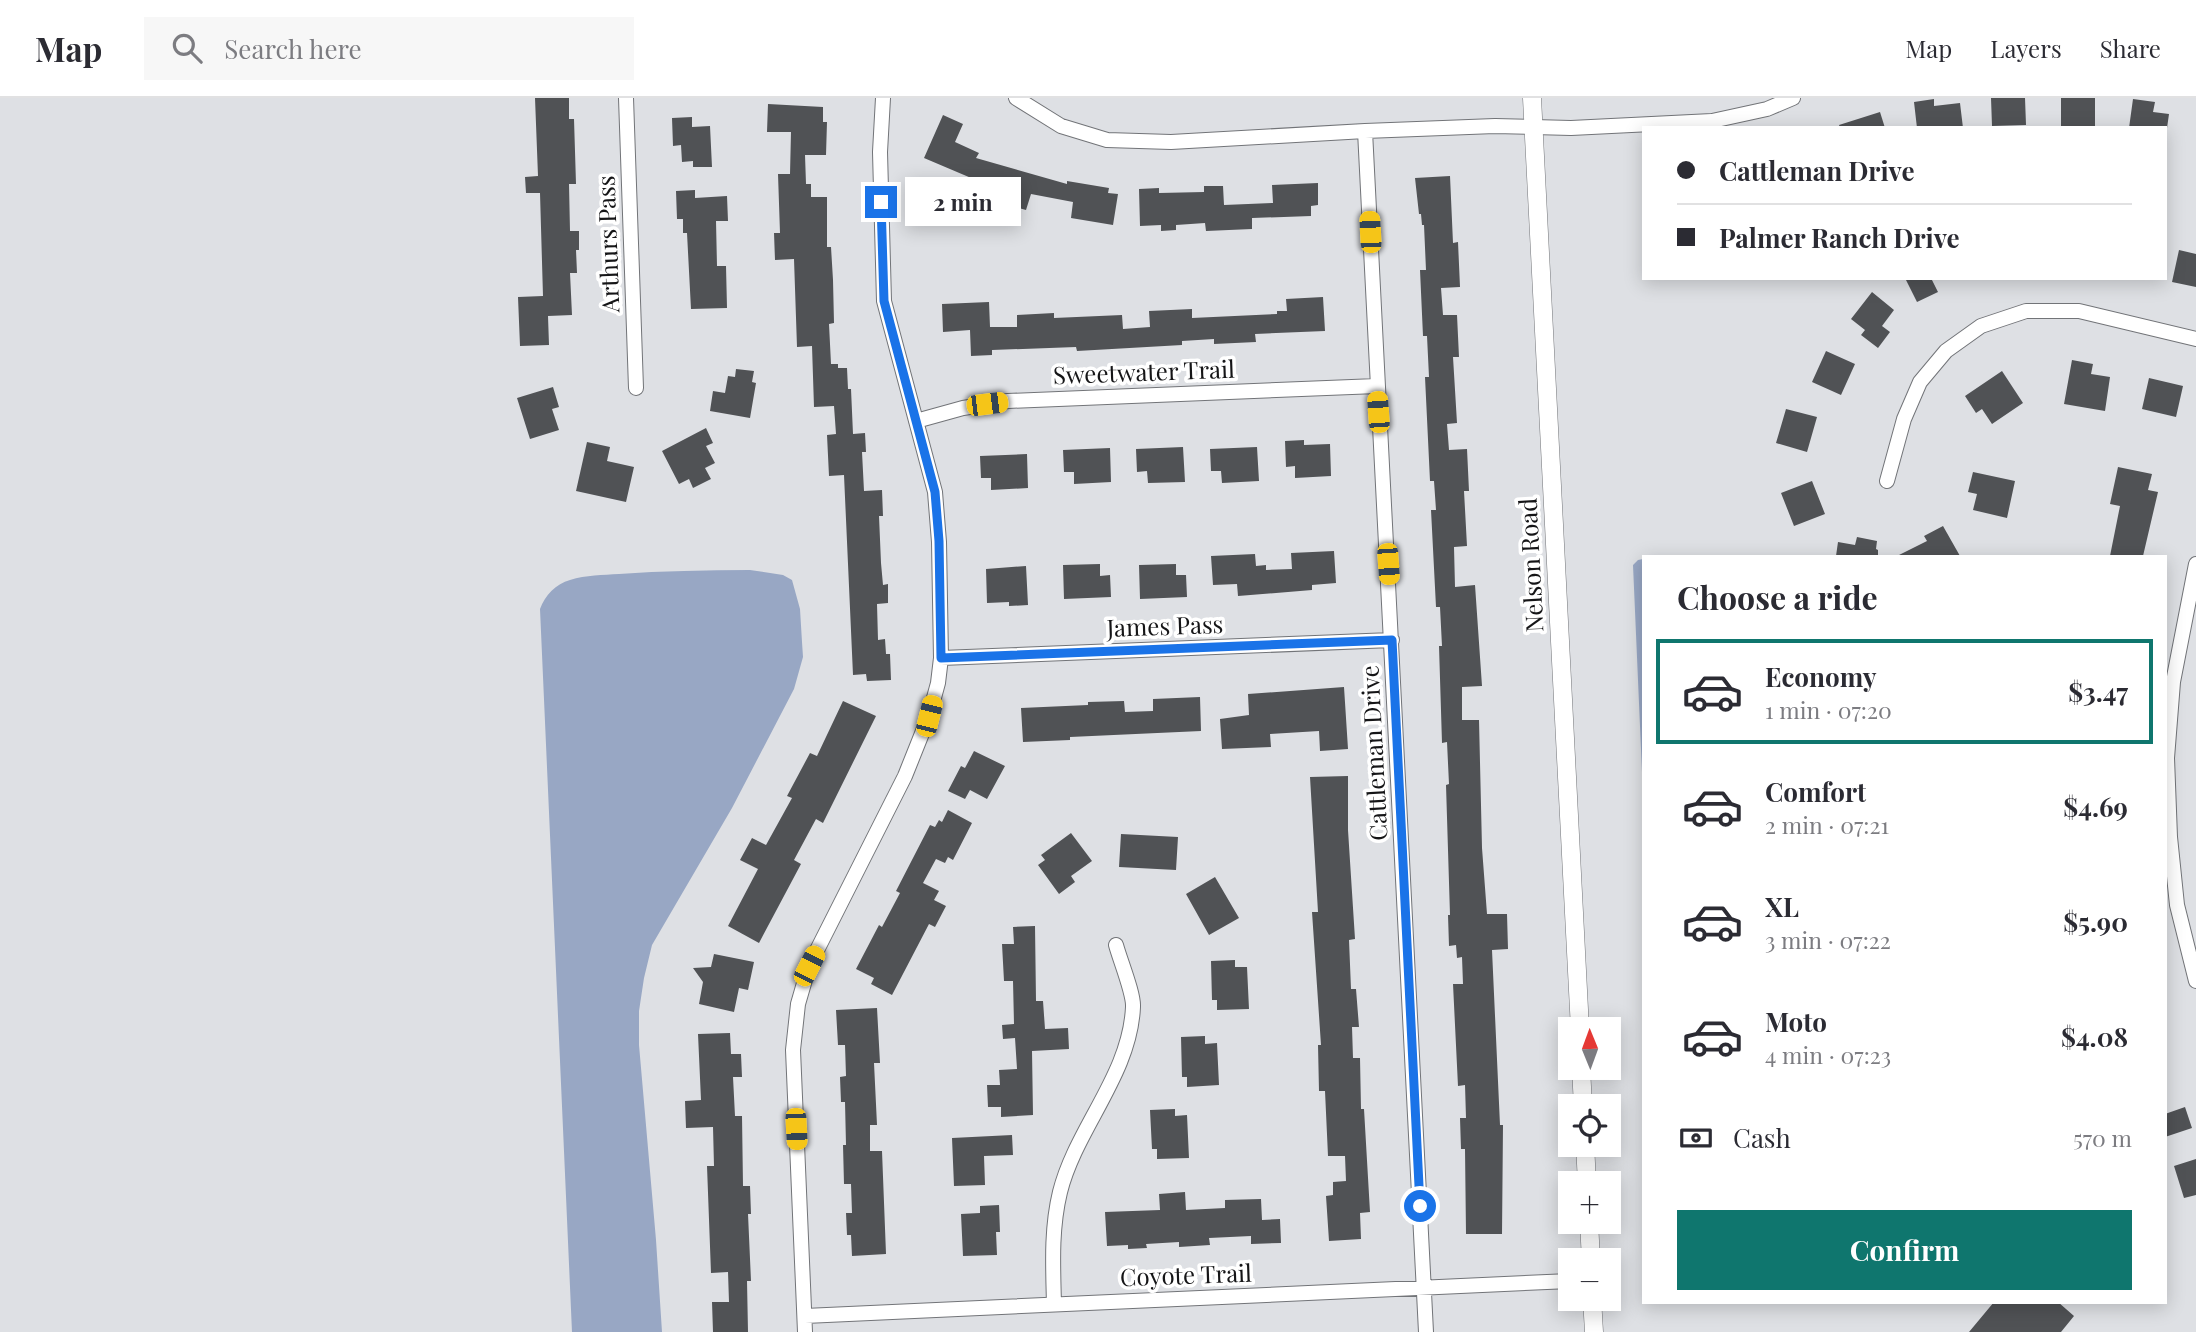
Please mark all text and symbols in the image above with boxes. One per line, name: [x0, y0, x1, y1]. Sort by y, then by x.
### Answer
search box: [144, 17, 634, 80]
text: Map: [35, 26, 102, 70]
icon: search: [168, 29, 206, 67]
text: Search here: [224, 31, 362, 66]
text: Map: [1906, 32, 1952, 64]
text: Layers: [1990, 32, 2062, 64]
text: Share: [2100, 32, 2161, 64]
text: Cattleman Drive: [1719, 153, 1915, 188]
street label: Arthurs Pass: [589, 175, 625, 314]
callout: 2 min: [906, 178, 1021, 226]
route end: [865, 186, 897, 218]
text: 2 min: [933, 186, 993, 217]
car: [1359, 210, 1382, 254]
text: Palmer Ranch Drive: [1719, 220, 1960, 255]
street label: Sweetwater Trail: [1052, 352, 1236, 390]
car: [1367, 390, 1390, 434]
car: [965, 391, 1010, 417]
street label: Nelson Road: [1511, 497, 1549, 633]
car: [1377, 542, 1400, 586]
text: Choose a ride: [1677, 575, 1878, 618]
street label: James Pass: [1105, 607, 1224, 643]
text: Economy: [1765, 659, 1876, 694]
icon: car: [1681, 660, 1744, 723]
street label: Cattleman Drive: [1352, 665, 1394, 842]
text: $3.47: [2068, 674, 2128, 709]
car: [914, 693, 945, 739]
text: 1 min · 07:20: [1765, 694, 1892, 725]
text: Comfort: [1765, 774, 1866, 809]
icon: car: [1681, 775, 1744, 838]
text: $4.69: [2063, 789, 2128, 824]
text: 2 min · 07:21: [1765, 809, 1889, 840]
text: XL: [1765, 889, 1799, 924]
icon: car: [1681, 890, 1744, 953]
text: $5.90: [2063, 904, 2128, 939]
text: 3 min · 07:22: [1765, 924, 1891, 955]
car: [791, 943, 828, 989]
text: Moto: [1765, 1004, 1827, 1039]
icon: car: [1681, 1005, 1744, 1068]
north arrow: [1558, 1017, 1620, 1080]
map controls: [1558, 1017, 1621, 1311]
text: $4.08: [2061, 1019, 2128, 1054]
text: 4 min · 07:23: [1765, 1039, 1891, 1070]
button: locate: [1558, 1094, 1621, 1157]
car: [785, 1107, 808, 1151]
icon: cash: [1677, 1119, 1715, 1157]
text: Cash: [1733, 1120, 1791, 1155]
text: 570 m: [2073, 1122, 2132, 1153]
button: +: [1558, 1171, 1621, 1234]
route start: [1404, 1190, 1436, 1222]
button: Confirm: [1677, 1210, 2132, 1290]
button: −: [1558, 1248, 1621, 1311]
street label: Coyote Trail: [1119, 1256, 1253, 1292]

